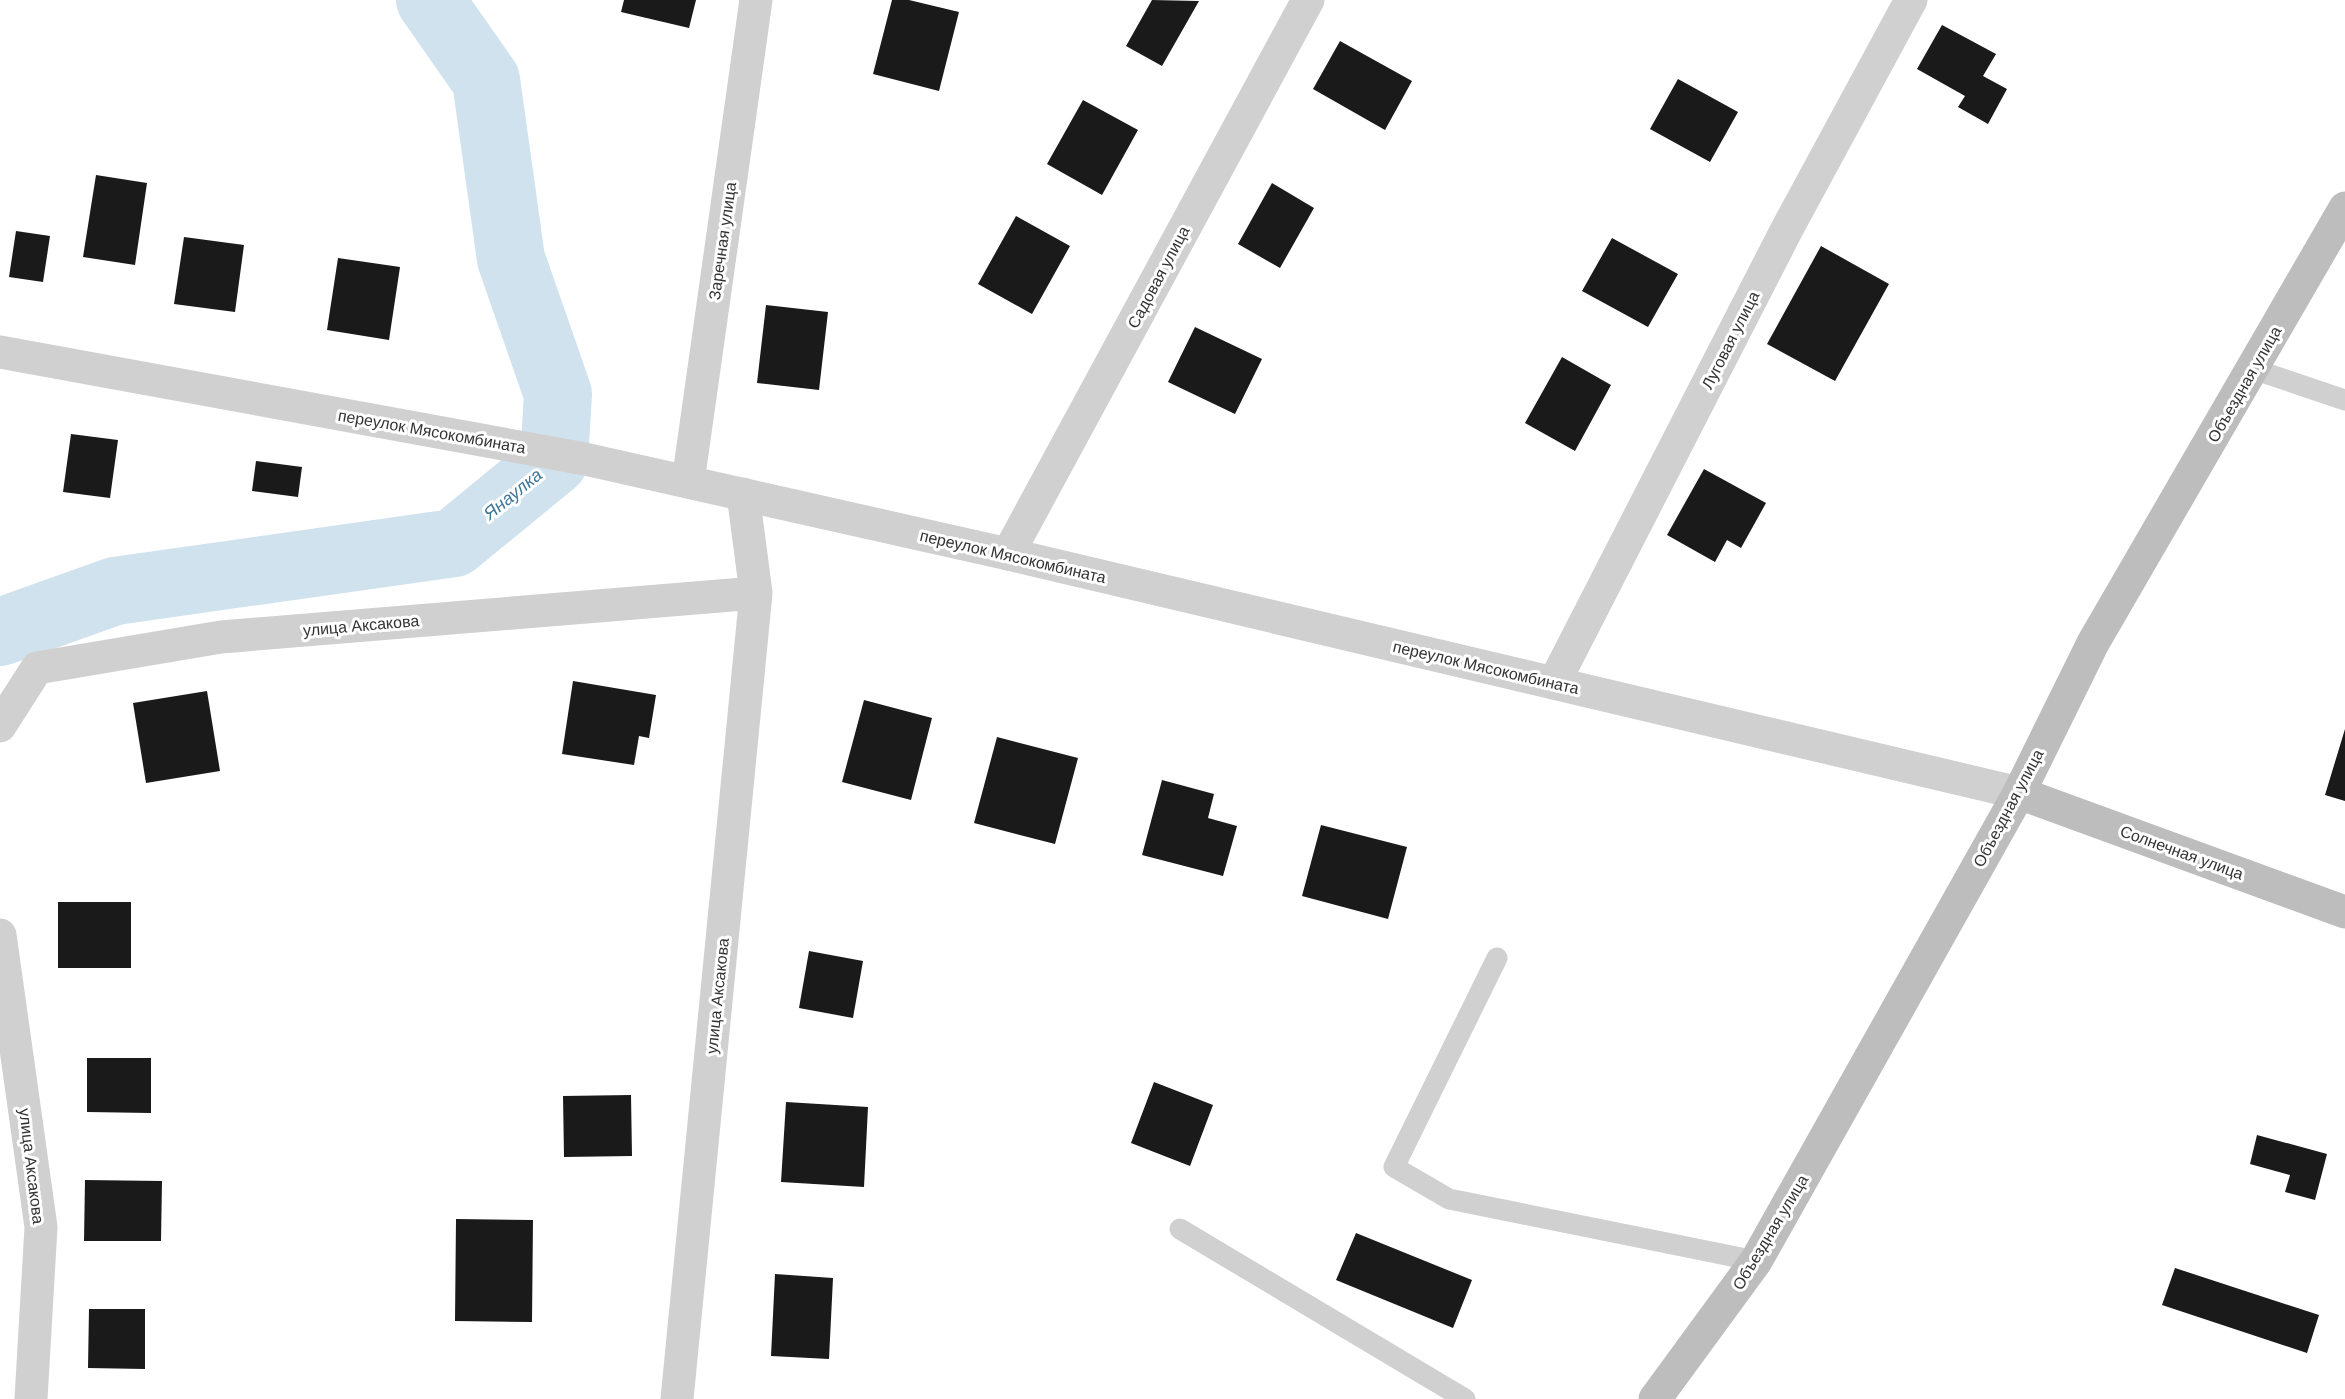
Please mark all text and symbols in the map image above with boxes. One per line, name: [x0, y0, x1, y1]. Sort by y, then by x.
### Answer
street label: Заречная улица: [706, 181, 739, 301]
street label: Садовая улица: [1124, 223, 1193, 331]
street label: Луговая улица: [1698, 288, 1762, 392]
street label: Объездная улица: [2204, 323, 2285, 445]
street label: переулок Мясокомбината: [337, 407, 527, 456]
water label: Янаулка: [479, 465, 546, 524]
street label: переулок Мясокомбината: [918, 527, 1108, 586]
street label: улица Аксакова: [302, 612, 420, 639]
street label: переулок Мясокомбината: [1391, 638, 1581, 697]
street label: Объездная улица: [1970, 746, 2047, 870]
street label: Солнечная улица: [2118, 822, 2246, 883]
street label: улица Аксакова: [703, 937, 732, 1055]
street label: улица Аксакова: [16, 1107, 47, 1225]
street label: Объездная улица: [1729, 1172, 1811, 1293]

